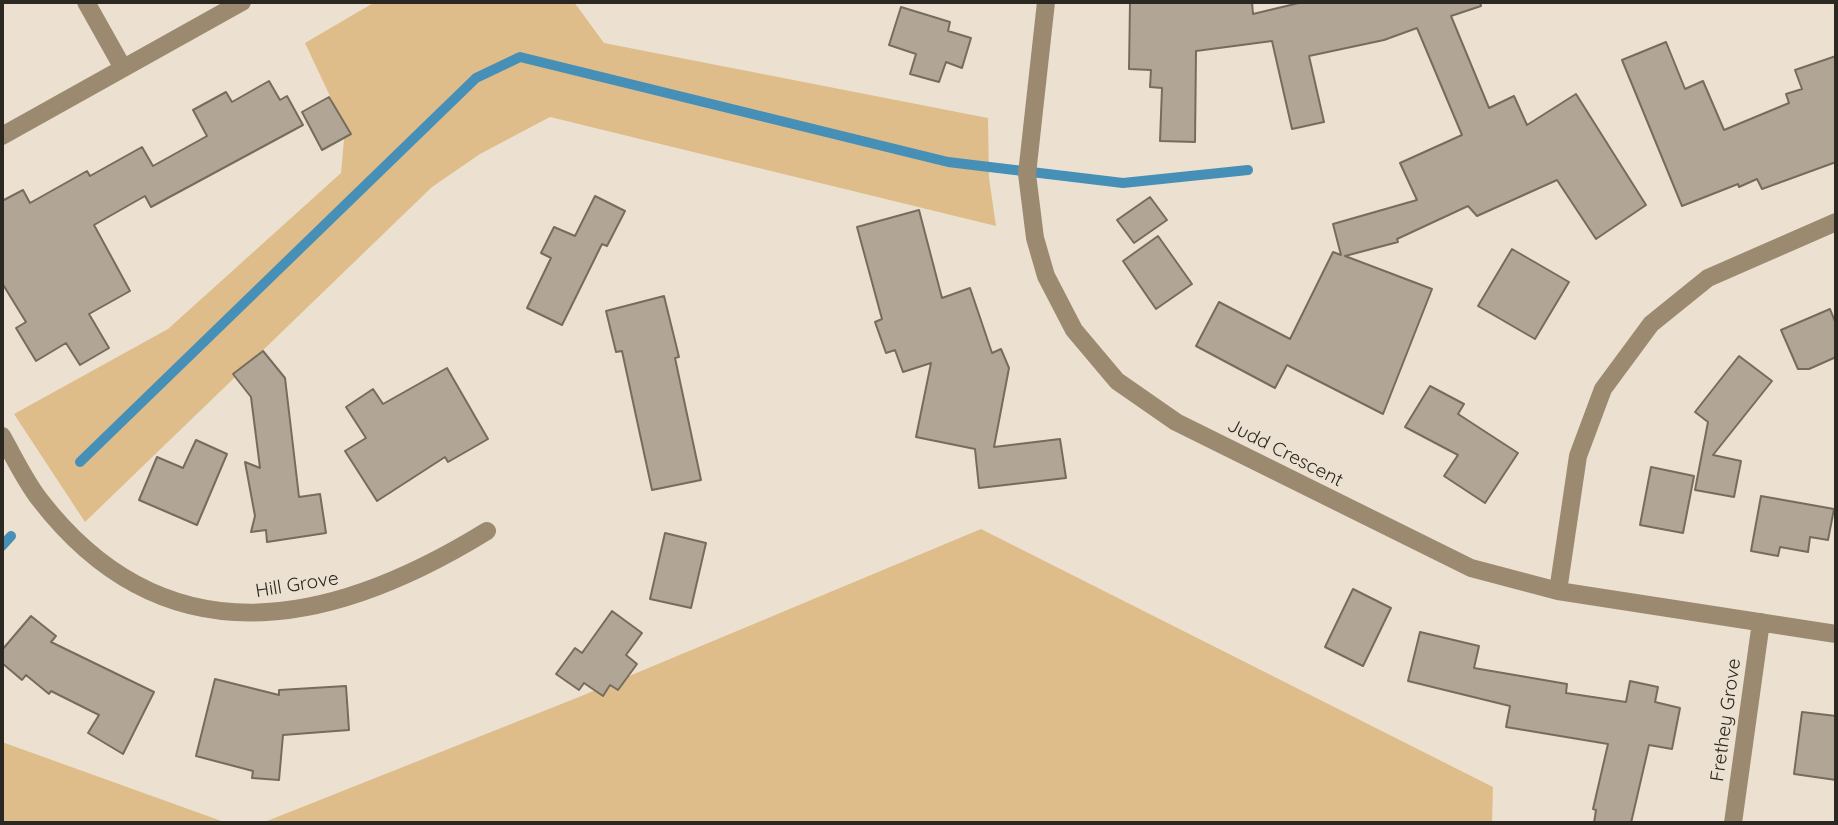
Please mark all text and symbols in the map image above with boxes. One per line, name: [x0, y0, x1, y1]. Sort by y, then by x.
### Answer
street label: Judd Crescent: [1223, 414, 1347, 492]
street label: Hill Grove: [254, 567, 340, 603]
street label: Frethey Grove: [1706, 657, 1746, 783]

